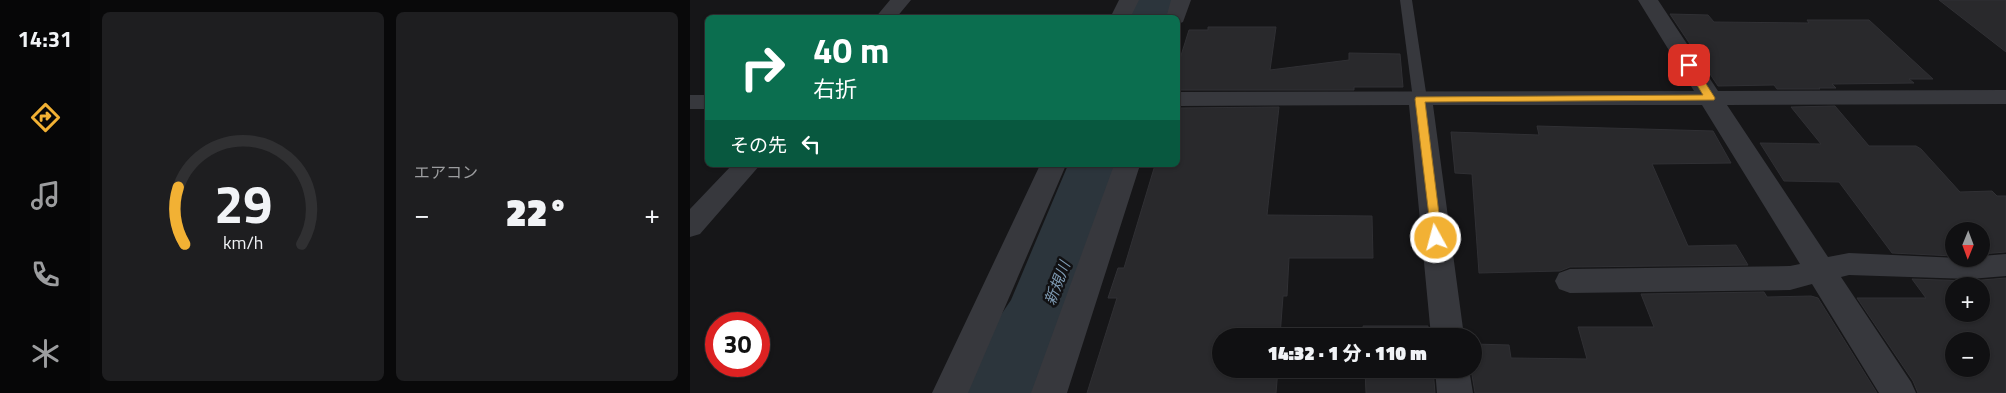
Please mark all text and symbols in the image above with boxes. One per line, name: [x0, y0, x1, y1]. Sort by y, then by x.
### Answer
text: 14:31: [18, 22, 72, 56]
text: 40 m: [813, 23, 889, 77]
icon: right: [730, 35, 795, 100]
pin: [1668, 44, 1710, 86]
icon: arrive: [1675, 51, 1703, 79]
text: 右折: [813, 72, 857, 106]
icon: directions: [28, 100, 63, 135]
text: その先: [730, 130, 787, 159]
icon: left: [797, 130, 825, 158]
text: エアコン: [414, 160, 478, 184]
text: 29: [214, 164, 272, 243]
icon: music: [28, 178, 63, 213]
text: 22°: [506, 183, 568, 241]
text: −: [414, 192, 430, 235]
text: +: [644, 192, 660, 235]
position arrow: [1409, 211, 1461, 263]
north arrow: [1945, 222, 1990, 268]
map controls: [1945, 222, 1990, 377]
text: km/h: [223, 229, 263, 256]
water label: 新規川: [1038, 256, 1077, 308]
icon: phone: [28, 257, 63, 292]
button: +: [1945, 277, 1990, 322]
speed limit sign: 30: [705, 312, 770, 377]
button: −: [1945, 332, 1990, 377]
icon: climate: [28, 336, 63, 371]
text: 14:32 · 1 分 · 110 m: [1267, 338, 1427, 367]

